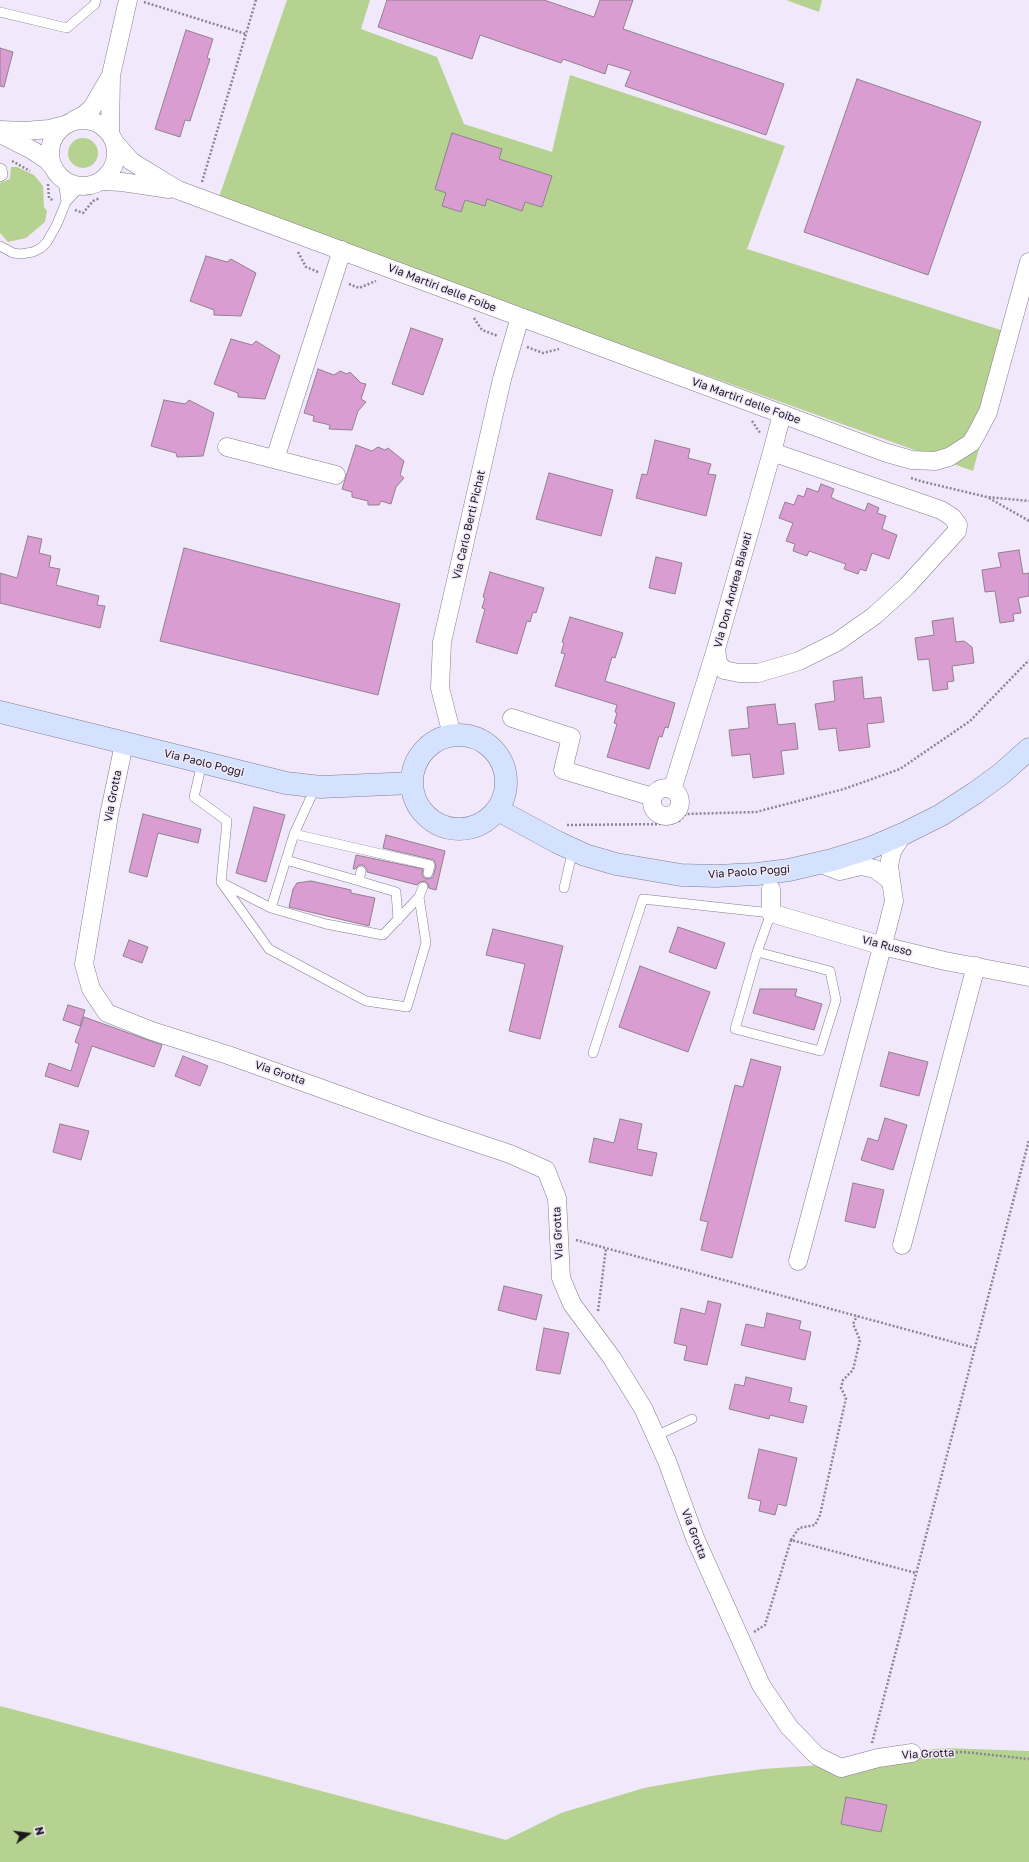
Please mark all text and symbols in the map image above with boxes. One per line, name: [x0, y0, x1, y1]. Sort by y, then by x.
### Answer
street label: Via Martiri delle Foibe: [386, 261, 498, 315]
street label: Via Martiri delle Foibe: [690, 375, 802, 427]
street label: Via Carlo Berti Pichat: [450, 469, 488, 581]
street label: Via Don Andrea Biavati: [711, 531, 755, 649]
street label: Via Paolo Poggi: [163, 747, 245, 779]
street label: Via Grotta: [101, 769, 125, 823]
street label: Via Paolo Poggi: [708, 863, 790, 881]
street label: Via Russo: [860, 933, 914, 959]
street label: Via Grotta: [253, 1058, 307, 1088]
street label: Via Grotta: [550, 1206, 566, 1260]
street label: Via Grotta: [678, 1507, 710, 1561]
street label: Via Grotta: [901, 1746, 955, 1762]
north arrow: [8, 1814, 48, 1854]
text: N: [33, 1825, 47, 1837]

